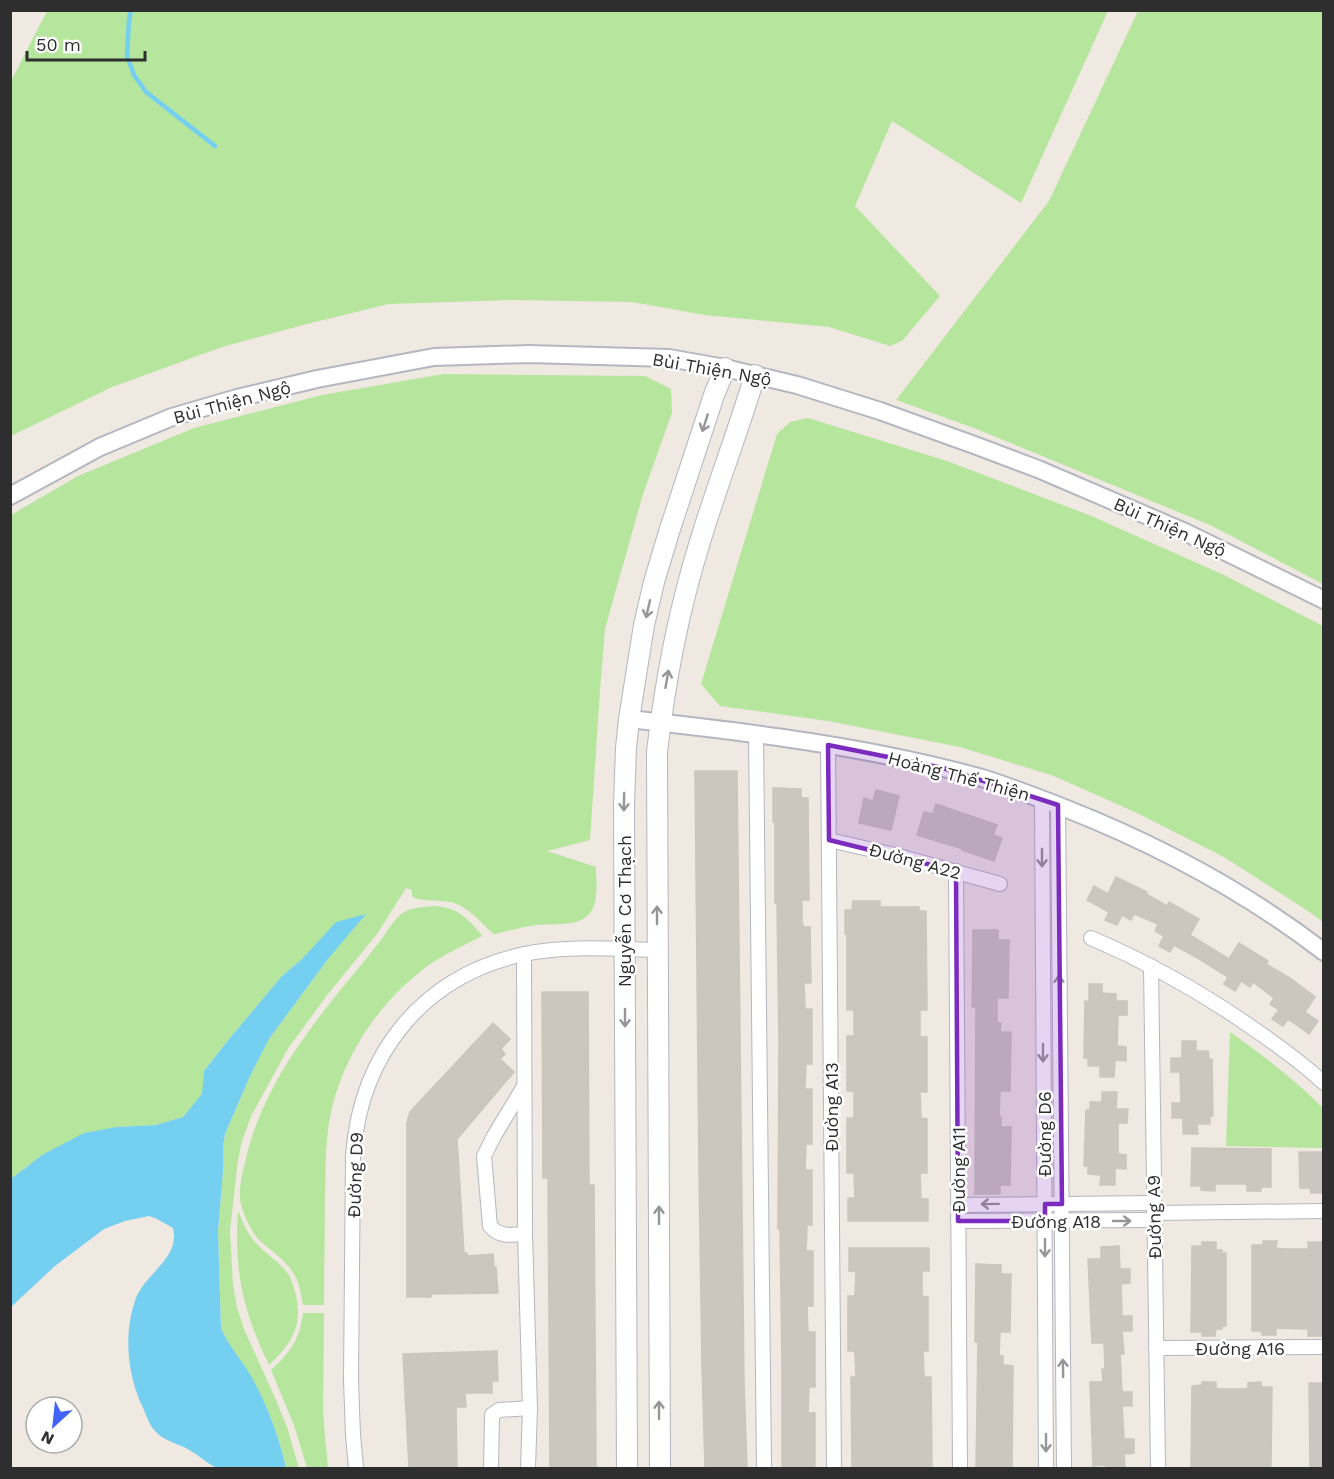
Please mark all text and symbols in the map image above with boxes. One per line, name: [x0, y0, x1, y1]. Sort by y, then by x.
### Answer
scale bar: [27, 24, 146, 62]
text: 50 m: [36, 34, 81, 55]
street label: Bùi Thiện Ngộ: [651, 348, 773, 390]
street label: Bùi Thiện Ngộ: [171, 376, 293, 428]
one-way arrow: [699, 413, 710, 432]
street label: Bùi Thiện Ngộ: [1111, 493, 1229, 561]
one-way arrow: [642, 599, 654, 618]
one-way arrow: [662, 669, 673, 689]
street label: Hoàng Thế Thiện: [886, 747, 1032, 805]
one-way arrow: [618, 792, 630, 812]
street label: Nguyễn Cơ Thạch: [614, 835, 635, 987]
street label: Đường A22: [867, 839, 963, 883]
one-way arrow: [1036, 847, 1048, 867]
one-way arrow: [651, 906, 663, 926]
one-way arrow: [1053, 975, 1065, 995]
one-way arrow: [619, 1008, 631, 1028]
one-way arrow: [1037, 1042, 1049, 1062]
street label: Đường A13: [821, 1062, 842, 1152]
street label: Đường D6: [1034, 1091, 1055, 1177]
street label: Đường A11: [948, 1127, 969, 1213]
street label: Đường D9: [343, 1132, 367, 1218]
street label: Đường A9: [1143, 1175, 1165, 1259]
one-way arrow: [981, 1198, 1001, 1210]
one-way arrow: [653, 1206, 665, 1226]
street label: Đường A18: [1011, 1211, 1101, 1232]
one-way arrow: [1111, 1215, 1131, 1226]
one-way arrow: [1039, 1237, 1051, 1257]
street label: Đường A16: [1195, 1338, 1285, 1359]
one-way arrow: [1057, 1359, 1069, 1379]
north arrow: [24, 1395, 84, 1455]
one-way arrow: [653, 1401, 665, 1421]
text: N: [38, 1427, 57, 1449]
one-way arrow: [1040, 1432, 1052, 1452]

